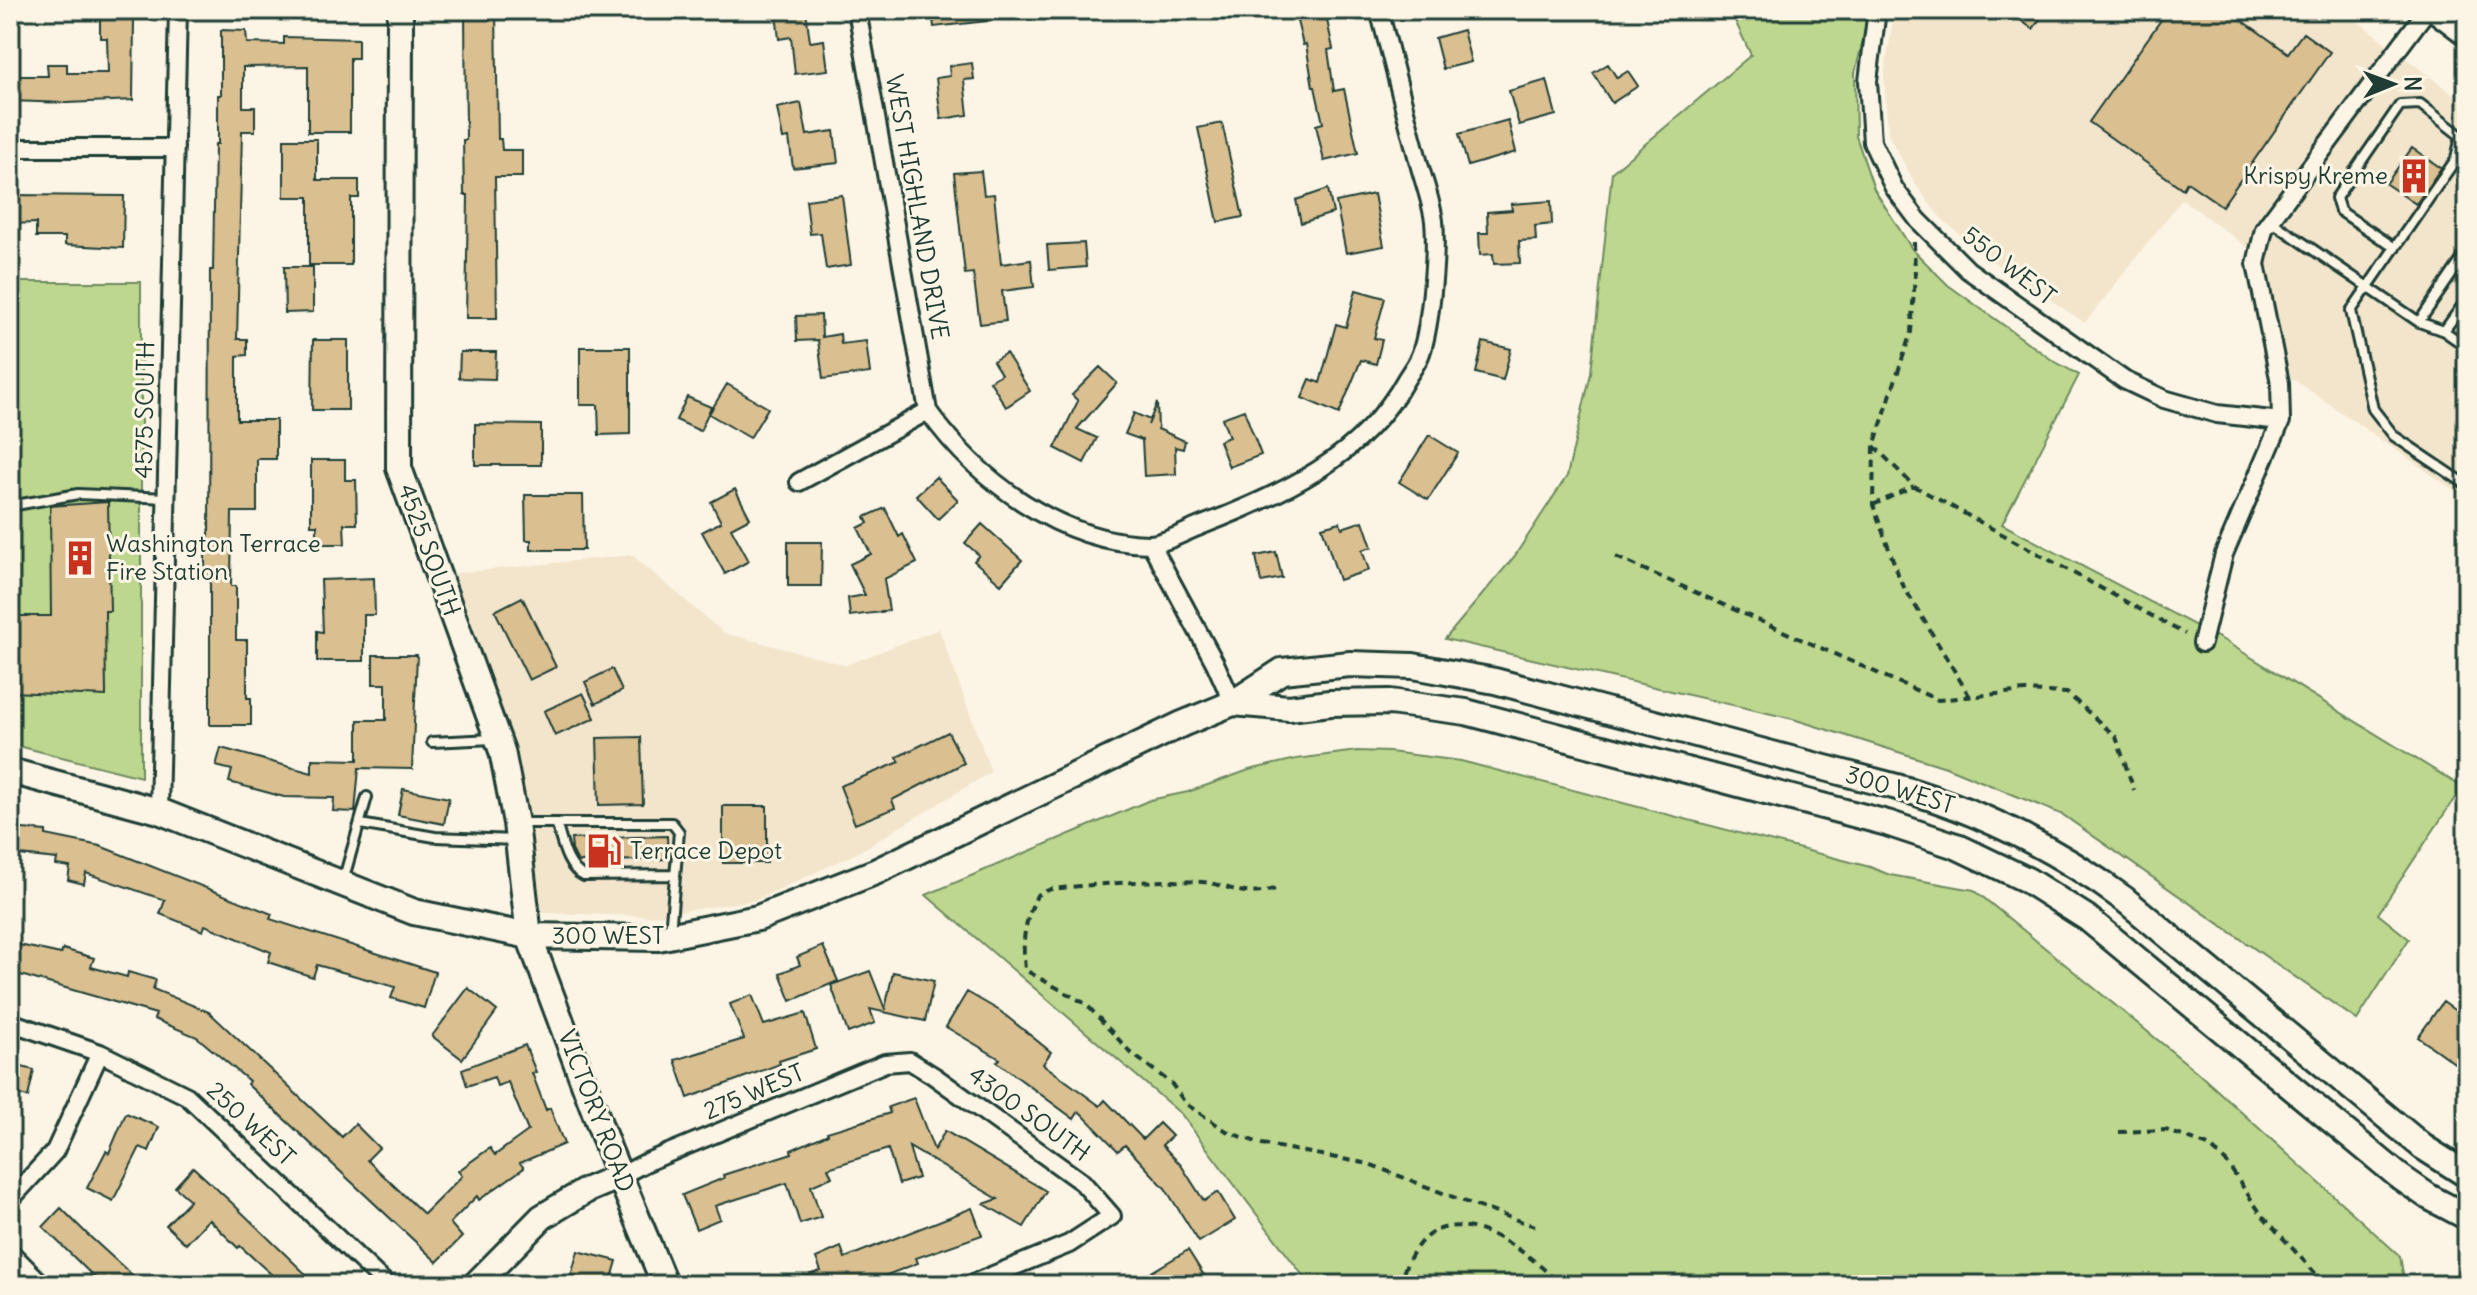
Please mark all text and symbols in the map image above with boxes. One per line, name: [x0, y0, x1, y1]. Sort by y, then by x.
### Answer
north arrow: [2353, 44, 2433, 124]
street label: WEST HIGHLAND DRIVE: [880, 72, 956, 342]
text: N: [2399, 76, 2427, 91]
building icon: Krispy Kreme: [2395, 157, 2433, 195]
place label: Krispy Kreme: [2243, 160, 2388, 190]
street label: 550 WEST: [1957, 219, 2062, 311]
street label: 4575 SOUTH: [128, 341, 160, 479]
street label: 4525 SOUTH: [392, 479, 468, 620]
place label: Washington Terrace Fire Station: [106, 528, 321, 586]
building icon: Washington Terrace Fire Station: [61, 539, 99, 577]
street label: 300 WEST: [1842, 758, 1959, 820]
fuel station icon: Terrace Depot: [585, 832, 623, 870]
place label: Terrace Depot: [630, 835, 782, 865]
street label: 300 WEST: [552, 920, 664, 950]
street label: VICTORY ROAD: [552, 1025, 642, 1196]
street label: 275 WEST: [699, 1057, 808, 1126]
street label: 4300 SOUTH: [963, 1059, 1096, 1167]
street label: 250 WEST: [201, 1075, 302, 1172]

